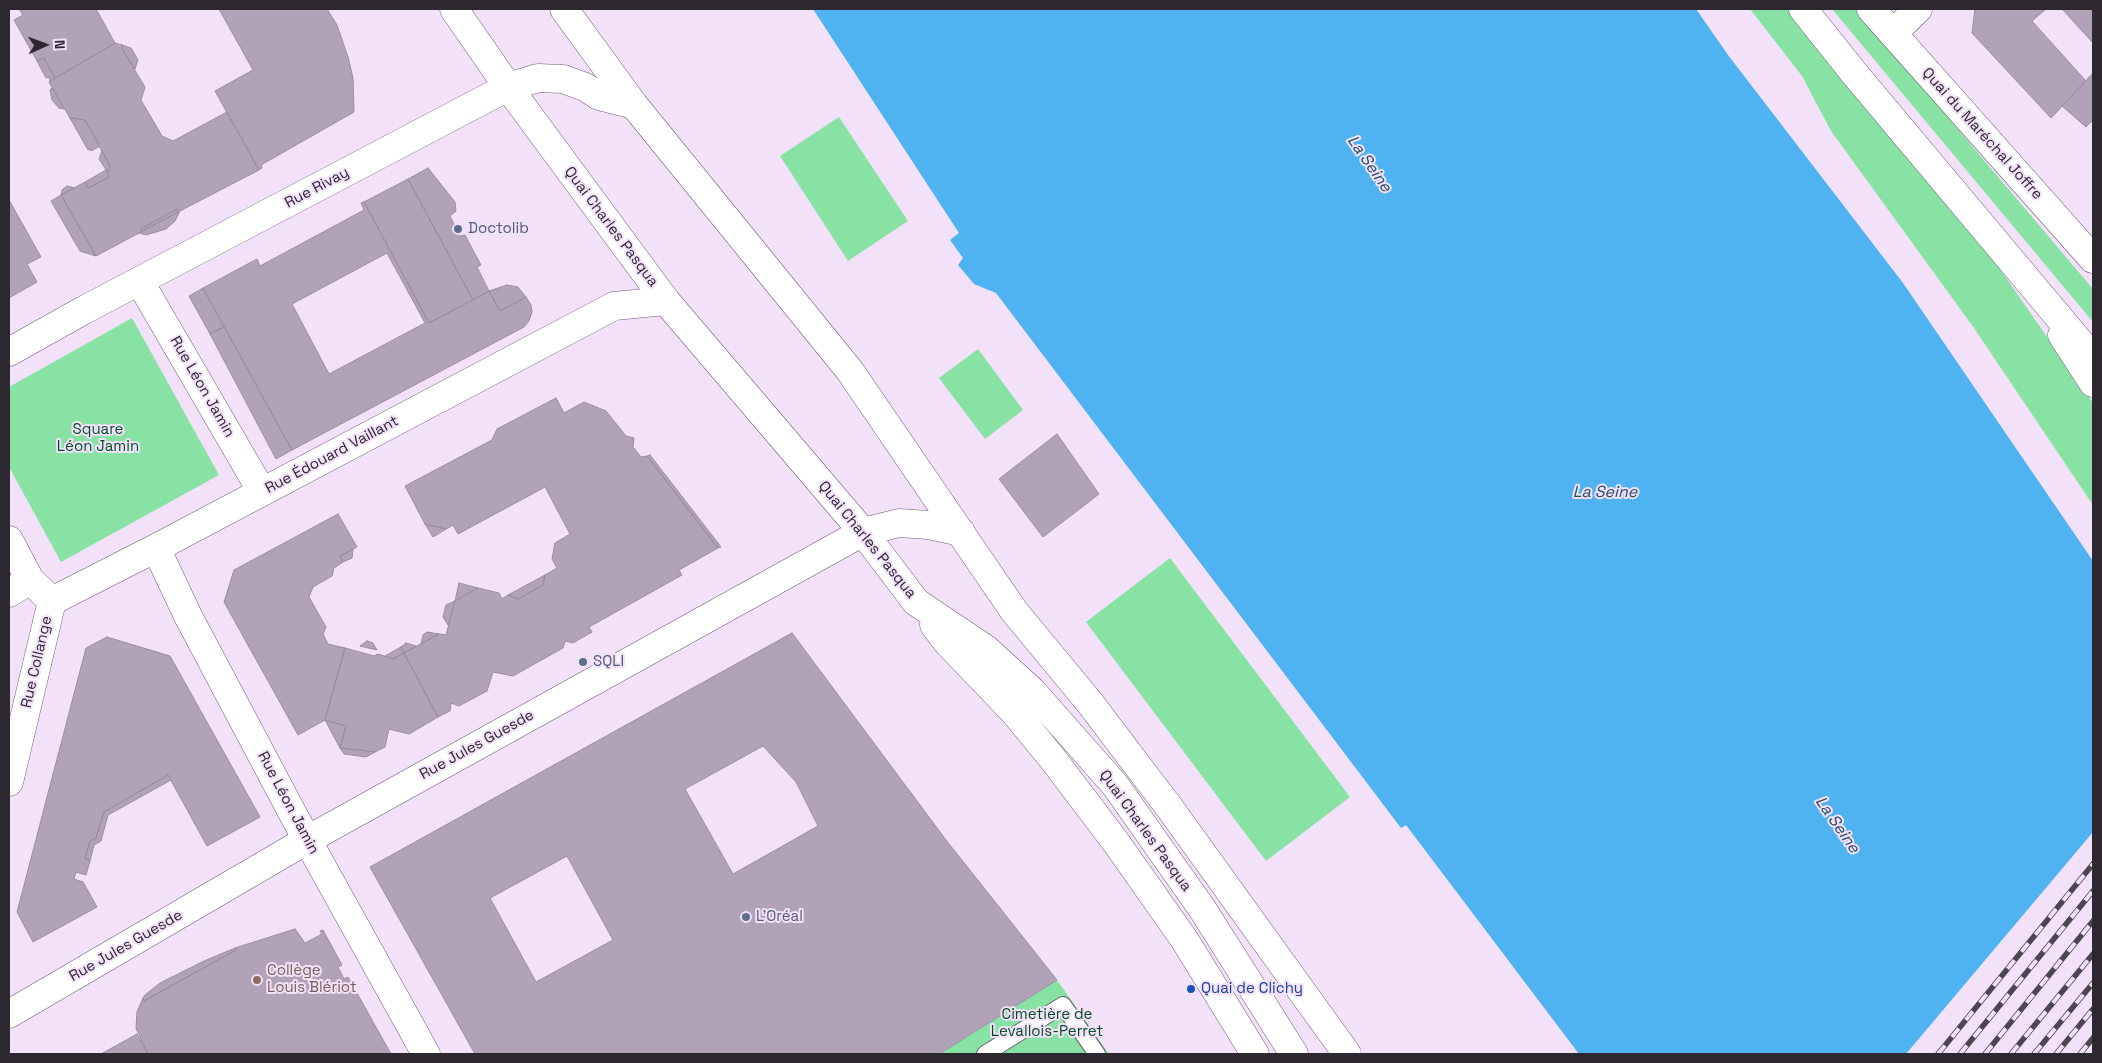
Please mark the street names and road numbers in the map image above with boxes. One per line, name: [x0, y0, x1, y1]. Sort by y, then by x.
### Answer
street label: Quai du Maréchal Joffre: [1918, 64, 2046, 204]
street label: Quai Charles Pasqua: [560, 163, 662, 291]
street label: Rue Rivay: [282, 164, 352, 212]
street label: Rue Léon Jamin: [166, 333, 238, 441]
street label: Rue Édouard Vaillant: [262, 412, 402, 498]
street label: Quai Charles Pasqua: [814, 478, 920, 602]
street label: Rue Collange: [18, 614, 56, 710]
street label: Rue Jules Guesde: [417, 706, 537, 784]
street label: Rue Léon Jamin: [253, 749, 323, 857]
street label: Quai Charles Pasqua: [1095, 767, 1195, 895]
street label: Rue Jules Guesde: [66, 906, 186, 986]

